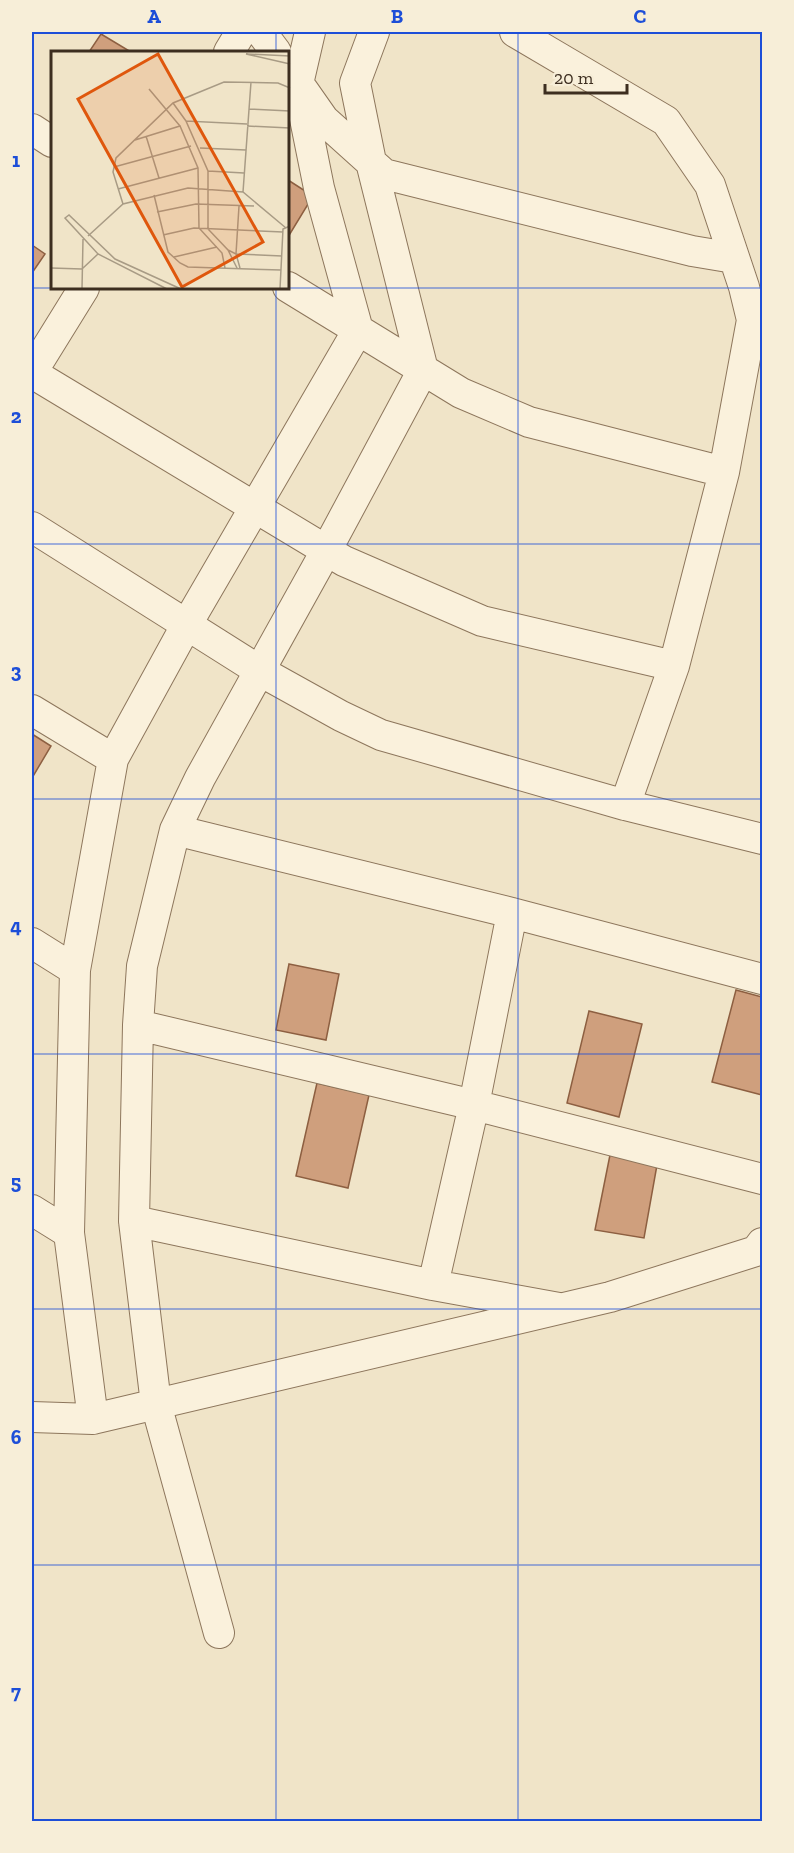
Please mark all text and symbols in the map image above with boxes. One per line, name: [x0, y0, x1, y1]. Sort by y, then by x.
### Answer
text: A: [147, 4, 161, 28]
text: B: [391, 4, 403, 28]
text: C: [634, 4, 647, 28]
inset map: [51, 51, 290, 290]
scale bar: [545, 57, 628, 95]
text: 20 m: [554, 67, 594, 89]
text: 1: [12, 148, 20, 172]
text: 2: [11, 404, 22, 428]
text: 3: [11, 659, 22, 683]
text: 4: [10, 914, 22, 938]
text: 5: [11, 1170, 21, 1194]
text: 6: [11, 1425, 22, 1449]
text: 7: [11, 1680, 21, 1704]

